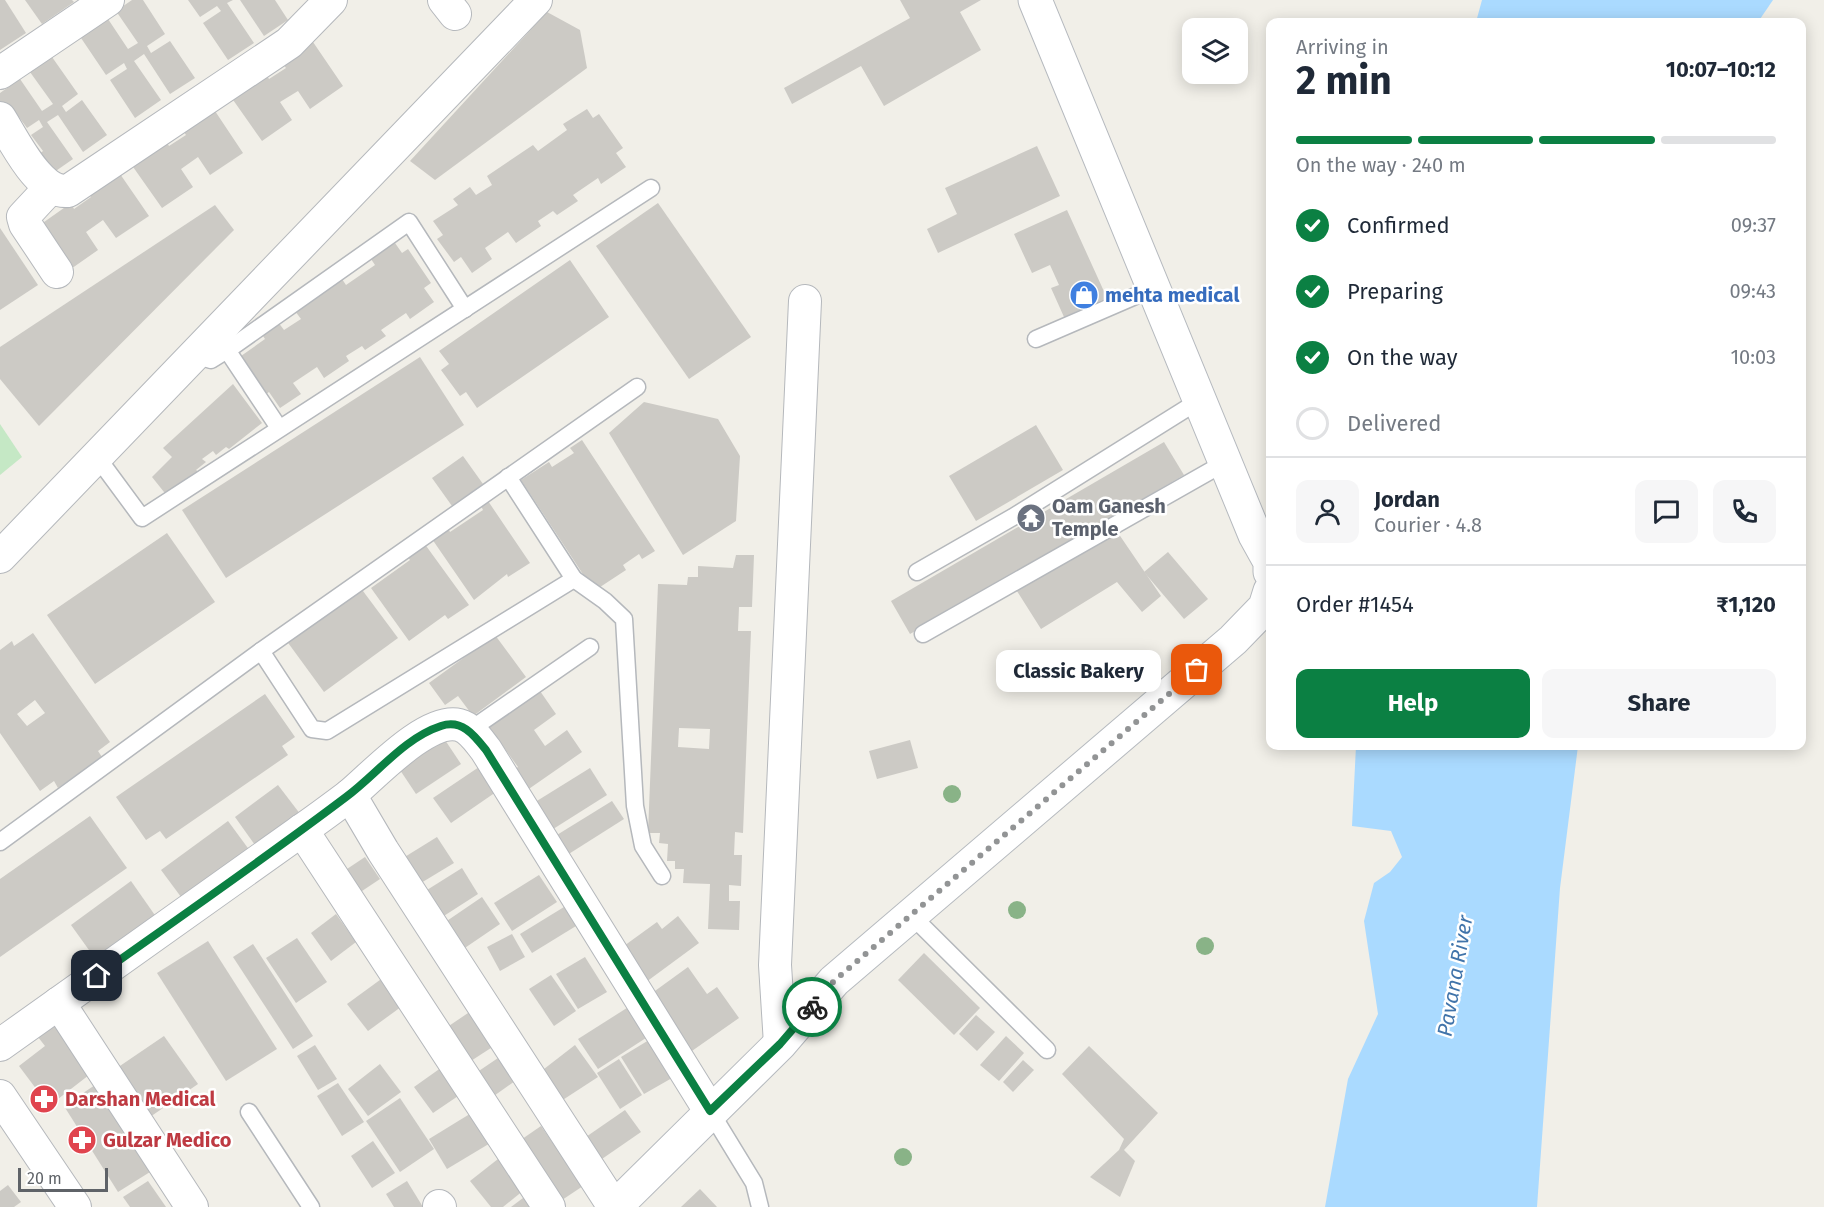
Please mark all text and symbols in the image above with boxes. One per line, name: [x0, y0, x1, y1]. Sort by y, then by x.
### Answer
map controls: [1182, 18, 1248, 84]
button: layers: [1182, 18, 1248, 84]
text: Arriving in: [1296, 35, 1389, 59]
text: 10:07–10:12: [1666, 56, 1776, 83]
text: 2 min: [1296, 58, 1392, 104]
text: On the way · 240 m: [1296, 153, 1466, 177]
icon: check: [1296, 209, 1329, 242]
text: Confirmed: [1347, 212, 1450, 239]
text: 09:37: [1731, 213, 1776, 237]
icon: check: [1296, 275, 1329, 308]
text: Preparing: [1347, 278, 1443, 305]
shop icon: mehta medical: [1068, 279, 1100, 311]
text: 09:43: [1730, 279, 1776, 303]
place label: mehta medical: [1105, 283, 1239, 307]
icon: check: [1296, 341, 1329, 374]
text: On the way: [1347, 344, 1458, 371]
text: 10:03: [1730, 345, 1776, 369]
text: Delivered: [1347, 410, 1442, 437]
button: person: [1296, 480, 1359, 543]
button: chat: [1635, 480, 1698, 543]
button: phone: [1713, 480, 1776, 543]
text: Jordan: [1374, 486, 1440, 513]
place label: Oam Ganesh Temple: [1052, 494, 1166, 541]
temple icon: Oam Ganesh Temple: [1015, 502, 1047, 534]
text: Courier · 4.8: [1374, 513, 1482, 537]
text: Order #1454: [1296, 591, 1414, 618]
text: ₹1,120: [1716, 591, 1776, 618]
pin: [1171, 644, 1222, 695]
callout: Classic Bakery: [996, 649, 1161, 691]
icon: bag: [1180, 653, 1213, 686]
text: Classic Bakery: [1013, 659, 1144, 683]
button: Help: [1296, 669, 1530, 738]
button: Share: [1542, 669, 1776, 738]
water label: Pavana River: [1432, 913, 1479, 1039]
pin: [71, 950, 122, 1001]
icon: home: [80, 959, 113, 992]
courier: [782, 977, 842, 1037]
icon: bike: [796, 991, 829, 1024]
pharmacy icon: Darshan Medical: [28, 1083, 60, 1115]
place label: Darshan Medical: [65, 1087, 216, 1111]
pharmacy icon: Gulzar Medico: [66, 1124, 98, 1156]
place label: Gulzar Medico: [103, 1128, 232, 1152]
scale bar: [18, 1165, 108, 1192]
text: 20 m: [27, 1169, 62, 1188]

